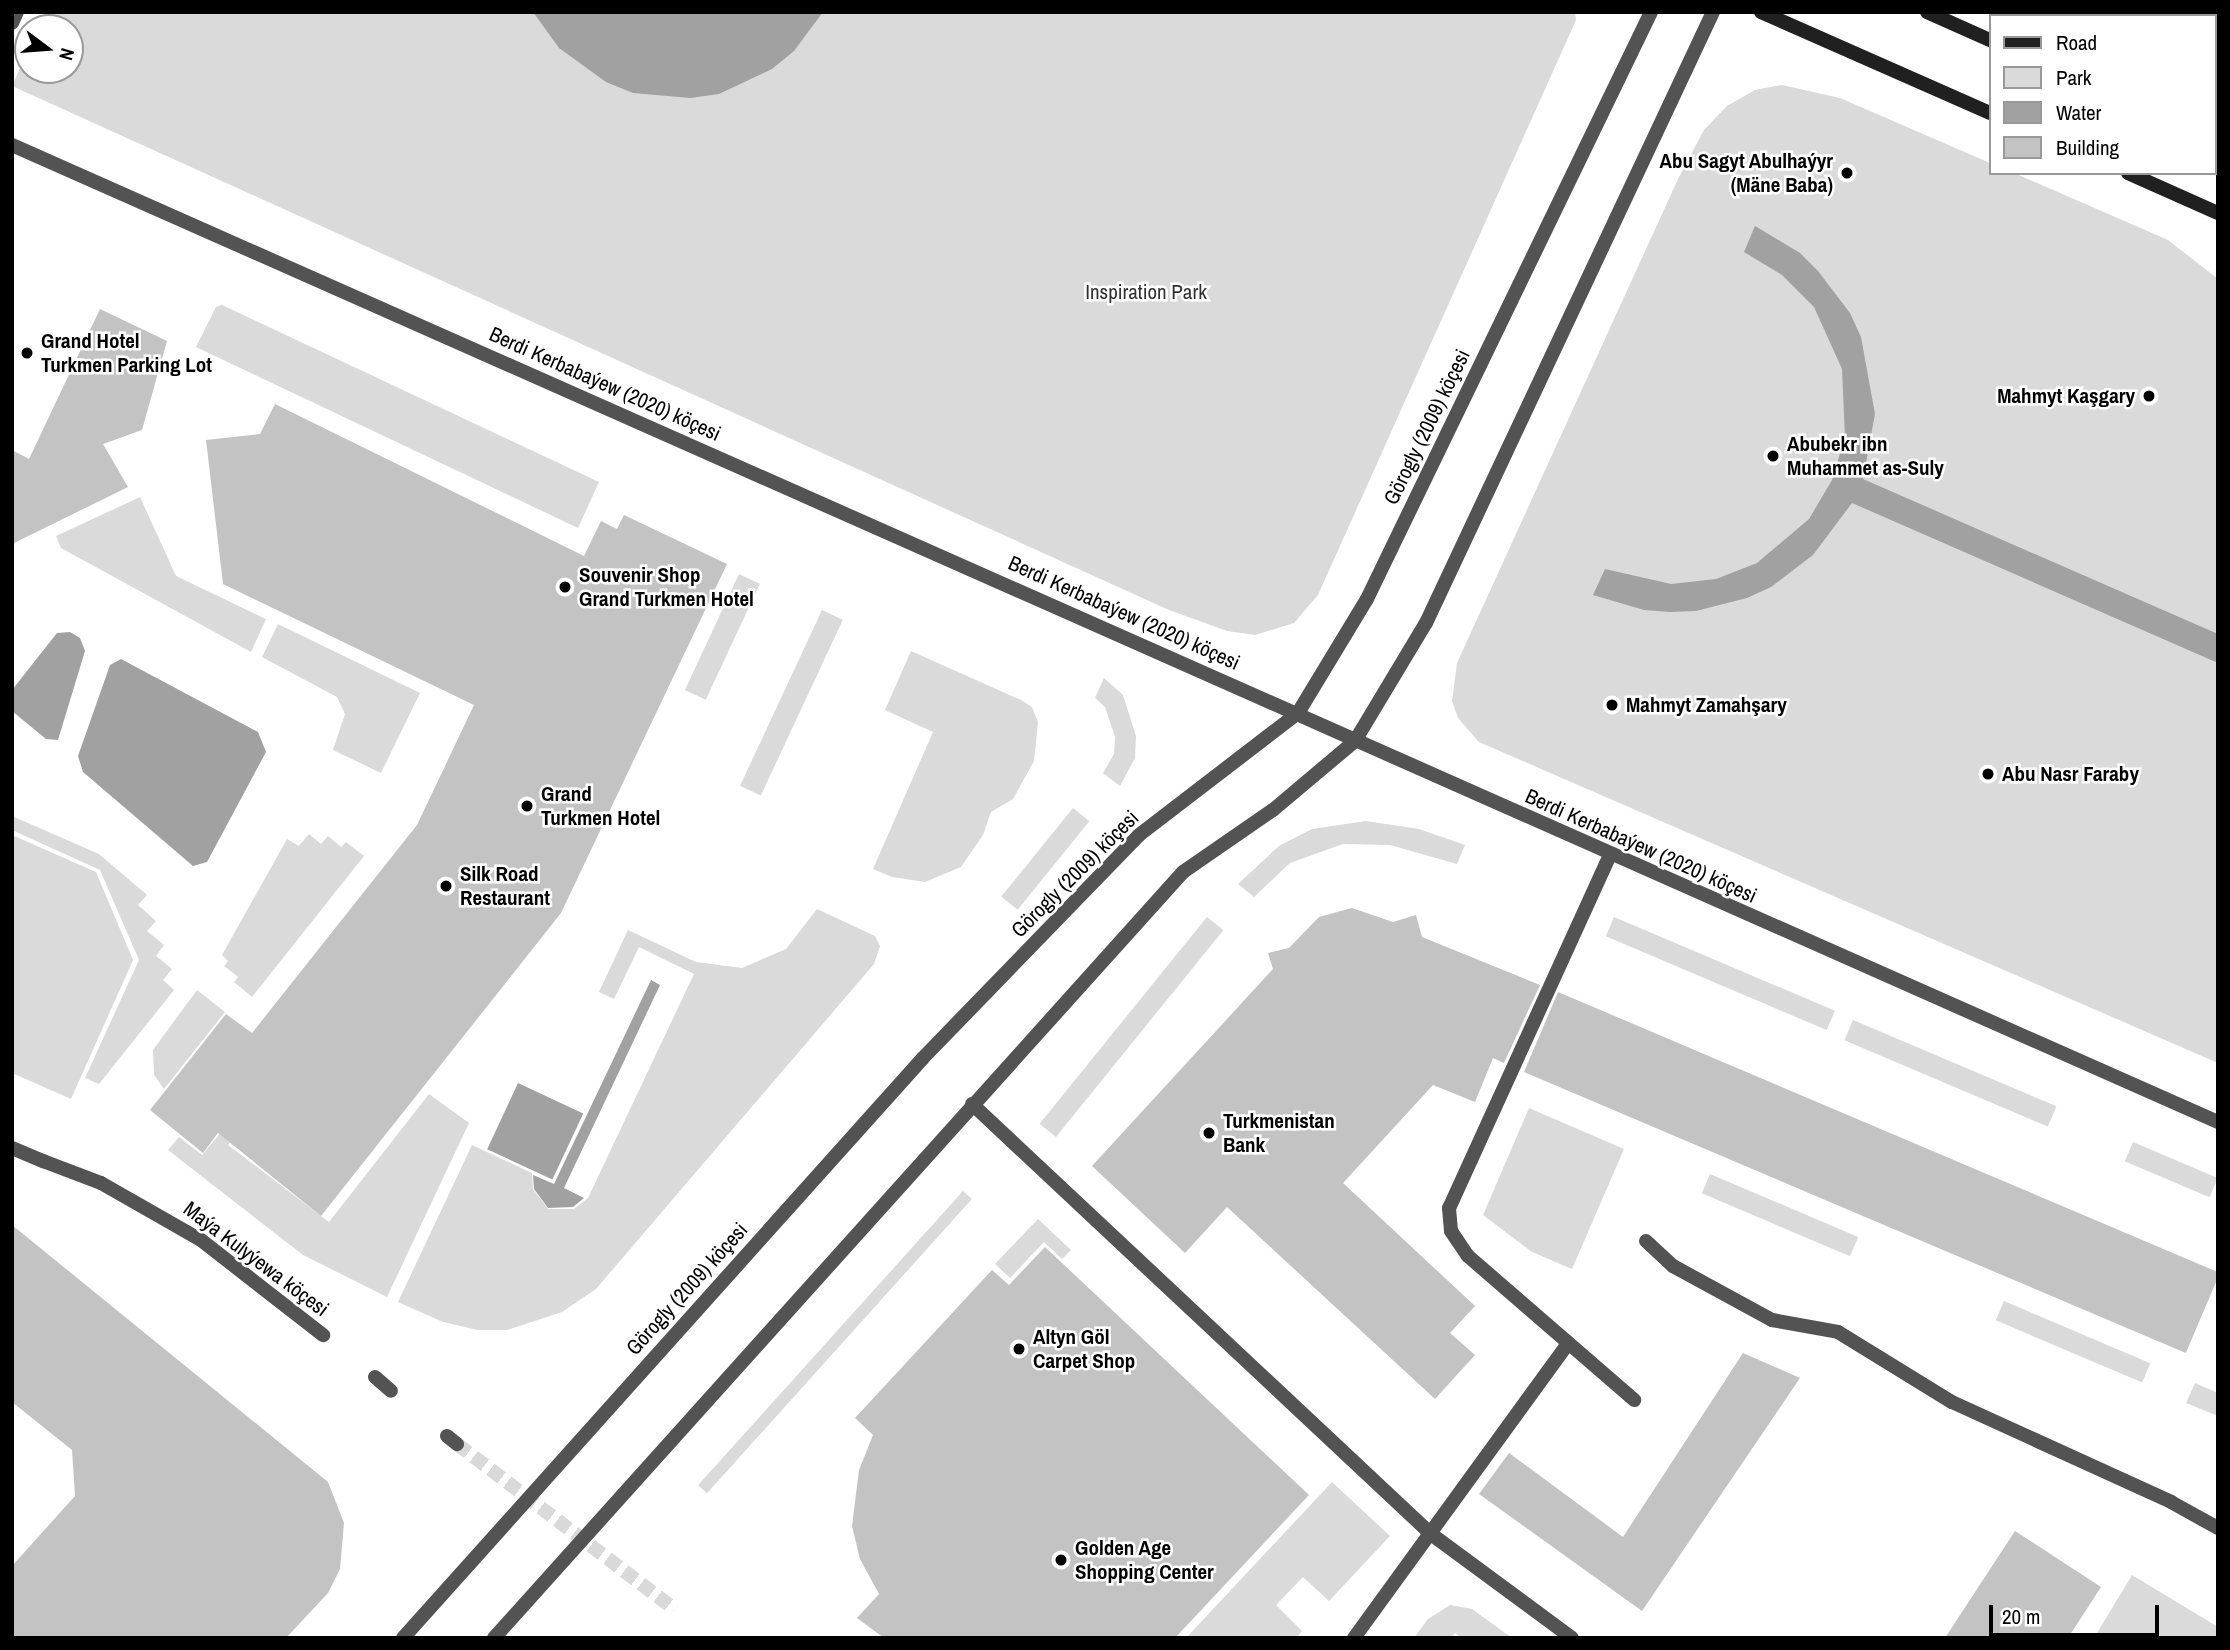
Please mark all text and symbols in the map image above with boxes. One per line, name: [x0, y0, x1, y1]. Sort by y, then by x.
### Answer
north arrow: [14, 14, 84, 84]
legend: [1988, 14, 2216, 175]
text: Road: [2056, 28, 2097, 57]
text: N: [53, 45, 81, 63]
text: Park: [2056, 63, 2091, 92]
text: Water: [2056, 98, 2101, 127]
text: Building: [2056, 133, 2119, 162]
place label: Abu Sagyt Abulhaýyr (Mäne Baba): [1659, 148, 1833, 198]
marker: Abu Sagyt Abulhaýyr (Mäne Baba): [1839, 165, 1855, 181]
park label: Inspiration Park: [1085, 279, 1207, 305]
street label: Berdi Kerbabaýew (2020) köçesi: [485, 321, 725, 447]
place label: Grand Hotel Turkmen Parking Lot: [41, 328, 212, 378]
marker: Grand Hotel Turkmen Parking Lot: [19, 345, 35, 361]
street label: Görogly (2009) köçesi: [1379, 345, 1475, 509]
place label: Mahmyt Kaşgary: [1997, 383, 2135, 409]
marker: Mahmyt Kaşgary: [2141, 388, 2157, 404]
place label: Abubekr ibn Muhammet as-Suly: [1787, 431, 1944, 481]
marker: Abubekr ibn Muhammet as-Suly: [1765, 448, 1781, 464]
street label: Berdi Kerbabaýew (2020) köçesi: [1004, 550, 1244, 676]
place label: Souvenir Shop Grand Turkmen Hotel: [579, 562, 754, 612]
marker: Souvenir Shop Grand Turkmen Hotel: [557, 579, 573, 595]
place label: Mahmyt Zamahşary: [1626, 692, 1787, 718]
marker: Mahmyt Zamahşary: [1604, 697, 1620, 713]
place label: Abu Nasr Faraby: [2002, 761, 2139, 787]
marker: Abu Nasr Faraby: [1980, 766, 1996, 782]
place label: Grand Turkmen Hotel: [541, 781, 660, 831]
street label: Berdi Kerbabaýew (2020) köçesi: [1521, 783, 1761, 909]
marker: Grand Turkmen Hotel: [519, 798, 535, 814]
street label: Görogly (2009) köçesi: [1006, 805, 1144, 943]
place label: Silk Road Restaurant: [460, 861, 550, 911]
marker: Silk Road Restaurant: [438, 878, 454, 894]
place label: Turkmenistan Bank: [1223, 1108, 1335, 1158]
marker: Turkmenistan Bank: [1201, 1125, 1217, 1141]
street label: Maýa Kulyýewa köçesi: [178, 1196, 334, 1322]
street label: Görogly (2009) köçesi: [621, 1218, 753, 1360]
place label: Altyn Göl Carpet Shop: [1033, 1324, 1135, 1374]
marker: Altyn Göl Carpet Shop: [1011, 1341, 1027, 1357]
place label: Golden Age Shopping Center: [1075, 1535, 1214, 1585]
marker: Golden Age Shopping Center: [1053, 1552, 1069, 1568]
scale bar: [1992, 1590, 2162, 1634]
text: 20 m: [2002, 1602, 2040, 1631]

